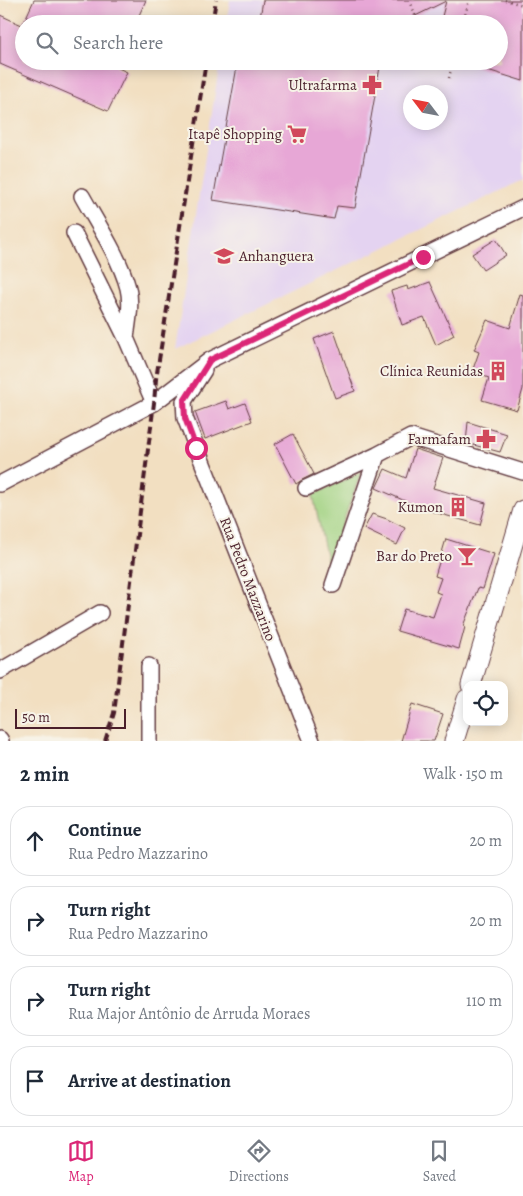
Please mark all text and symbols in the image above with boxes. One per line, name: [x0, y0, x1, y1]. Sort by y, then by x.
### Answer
search box: [15, 15, 508, 70]
icon: search: [33, 29, 61, 57]
text: Search here: [73, 30, 163, 56]
pharmacy icon: Ultrafarma: [361, 74, 383, 96]
place label: Ultrafarma: [289, 75, 357, 95]
north arrow: [403, 85, 448, 130]
supermarket icon: Itapê Shopping: [286, 123, 308, 145]
place label: Itapê Shopping: [188, 124, 282, 144]
school or university icon: Anhanguera: [213, 245, 235, 267]
place label: Anhanguera: [238, 246, 314, 266]
route end: [412, 246, 435, 269]
building icon: Clínica Reunidas: [487, 360, 509, 382]
place label: Clínica Reunidas: [380, 361, 483, 381]
pharmacy icon: Farmafam: [475, 428, 497, 450]
place label: Farmafam: [407, 429, 472, 449]
route start: [185, 437, 208, 460]
building icon: Kumon: [447, 496, 469, 518]
place label: Kumon: [398, 497, 443, 517]
street label: Rua Pedro Mazzarino: [215, 514, 281, 644]
bar icon: Bar do Preto: [456, 545, 478, 567]
place label: Bar do Preto: [376, 546, 452, 566]
map controls: [463, 681, 508, 726]
button: locate: [463, 681, 508, 726]
scale bar: [15, 706, 126, 729]
text: 50 m: [22, 708, 50, 727]
text: 2 min: [20, 760, 69, 788]
text: Walk · 150 m: [423, 763, 503, 785]
text: Continue: [68, 817, 142, 843]
icon: ahead: [21, 827, 49, 855]
text: 20 m: [469, 830, 502, 852]
text: Rua Pedro Mazzarino: [68, 843, 208, 865]
text: Turn right: [68, 897, 150, 923]
icon: right: [21, 907, 49, 935]
text: 20 m: [469, 910, 502, 932]
text: Rua Pedro Mazzarino: [68, 923, 208, 945]
text: Turn right: [68, 977, 150, 1003]
icon: right: [21, 987, 49, 1015]
text: 110 m: [466, 990, 502, 1012]
text: Rua Major Antônio de Arruda Moraes: [68, 1003, 310, 1025]
icon: arrive: [21, 1067, 49, 1095]
text: Arrive at destination: [68, 1068, 231, 1094]
tab: Map: [67, 1137, 95, 1186]
tab: Directions: [229, 1137, 289, 1186]
tab: Saved: [423, 1137, 456, 1186]

